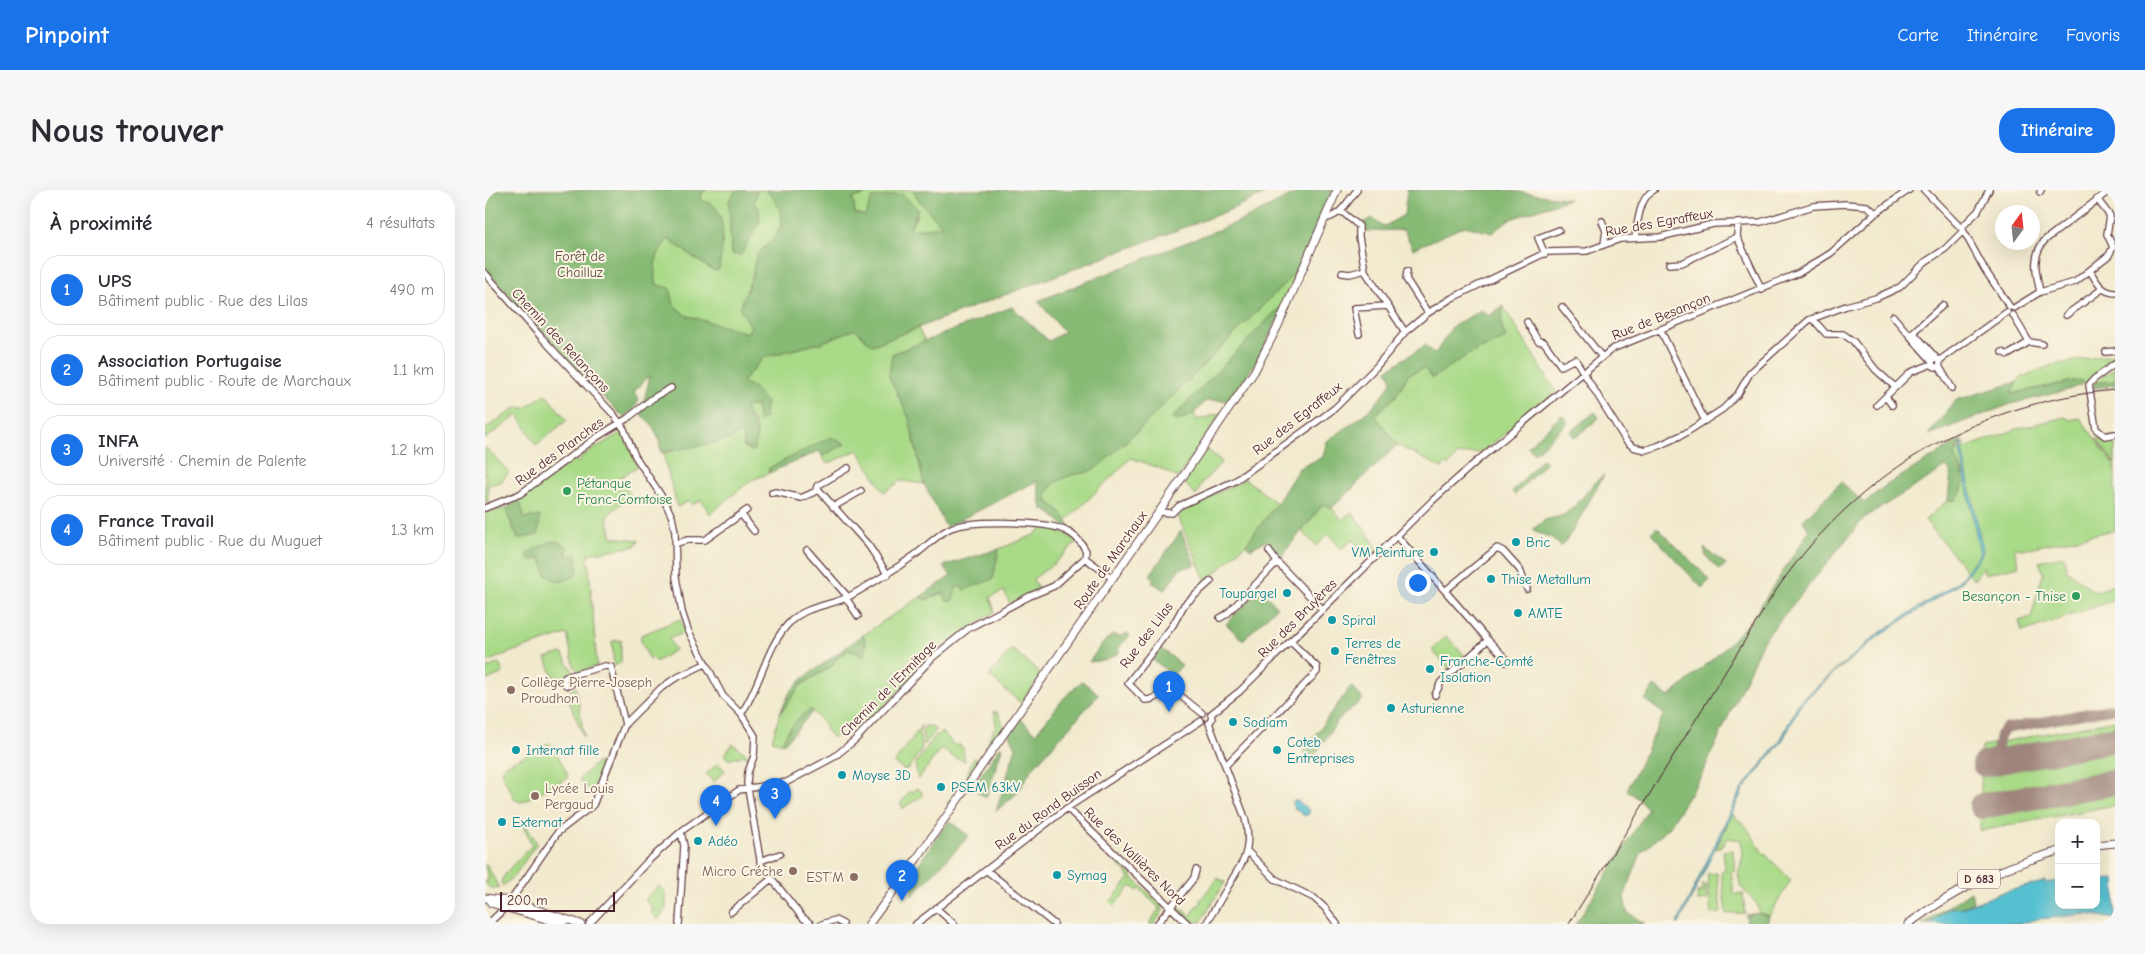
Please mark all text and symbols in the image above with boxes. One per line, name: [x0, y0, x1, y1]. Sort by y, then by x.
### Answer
text: Pinpoint: [25, 21, 109, 49]
text: Carte: [1898, 25, 1939, 46]
text: Itinéraire: [1967, 25, 2038, 46]
text: Favoris: [2066, 25, 2120, 46]
button: Itinéraire: [1999, 108, 2115, 153]
text: Nous trouver: [30, 110, 223, 151]
street label: Rue des Egraffeux: [1604, 205, 1715, 240]
north arrow: [1995, 205, 2040, 250]
text: À proximité: [50, 211, 152, 235]
text: 4 résultats: [366, 214, 435, 232]
park label: Forêt de Chailluz: [555, 248, 605, 281]
text: UPS: [98, 270, 132, 292]
text: 1: [64, 281, 70, 299]
text: 490 m: [389, 281, 434, 299]
street label: Chemin des Relançons: [508, 285, 613, 396]
street label: Rue de Besançon: [1609, 289, 1713, 344]
text: Bâtiment public · Rue des Lilas: [98, 292, 308, 310]
text: Association Portugaise: [98, 350, 282, 372]
text: 2: [63, 361, 71, 379]
text: 1.1 km: [393, 361, 434, 379]
text: Bâtiment public · Route de Marchaux: [98, 372, 351, 390]
street label: Rue des Egraffeux: [1249, 378, 1346, 459]
street label: Rue des Planches: [512, 414, 607, 489]
text: INFA: [98, 430, 138, 452]
text: 3: [63, 441, 71, 459]
text: 1.2 km: [391, 441, 434, 459]
text: Université · Chemin de Palente: [98, 452, 307, 470]
place label: Pétanque Franc-Comtoise: [577, 475, 672, 508]
marker: Pétanque Franc-Comtoise: [561, 485, 573, 497]
street label: Route de Marchaux: [1070, 507, 1151, 613]
text: France Travail: [98, 510, 214, 532]
text: 4: [63, 521, 71, 539]
text: 1.3 km: [391, 521, 434, 539]
text: Bâtiment public · Rue du Muguet: [98, 532, 322, 550]
place label: Bric: [1526, 534, 1550, 551]
marker: Bric: [1510, 536, 1522, 548]
place label: VM Peinture: [1351, 544, 1424, 561]
marker: VM Peinture: [1428, 546, 1440, 558]
your location: [1405, 570, 1431, 596]
place label: Thise Metallum: [1501, 571, 1591, 588]
marker: Thise Metallum: [1485, 573, 1497, 585]
street label: Rue des Bruyères: [1254, 575, 1341, 661]
place label: Toupargel: [1219, 585, 1277, 602]
marker: Toupargel: [1281, 587, 1293, 599]
place label: Besançon - Thise: [1962, 588, 2066, 605]
marker: Besançon - Thise: [2070, 590, 2082, 602]
street label: Rue des Lilas: [1116, 599, 1177, 672]
place label: AMTE: [1528, 605, 1563, 622]
marker: AMTE: [1512, 607, 1524, 619]
place label: Spiral: [1342, 612, 1376, 629]
marker: Spiral: [1326, 614, 1338, 626]
place label: Terres de Fenêtres: [1345, 635, 1401, 668]
street label: Chemin de l'Ermitage: [837, 637, 940, 740]
marker: Terres de Fenêtres: [1329, 645, 1341, 657]
place label: Franche-Comté Isolation: [1440, 653, 1533, 686]
marker: Franche-Comté Isolation: [1424, 663, 1436, 675]
pin: 1: [1153, 671, 1185, 712]
place label: Collège Pierre-Joseph Proudhon: [521, 674, 652, 707]
marker: Collège Pierre-Joseph Proudhon: [505, 684, 517, 696]
place label: Asturienne: [1401, 700, 1464, 717]
marker: Asturienne: [1385, 702, 1397, 714]
place label: Sodiam: [1243, 714, 1288, 731]
marker: Sodiam: [1227, 716, 1239, 728]
place label: Coteb Entreprises: [1287, 734, 1354, 767]
place label: Internat fille: [526, 742, 599, 759]
marker: Internat fille: [510, 744, 522, 756]
marker: Coteb Entreprises: [1271, 744, 1283, 756]
street label: Rue du Rond Buisson: [992, 765, 1105, 854]
place label: Moyse 3D: [852, 767, 911, 784]
marker: Moyse 3D: [836, 769, 848, 781]
pin: 3: [759, 778, 791, 819]
place label: PSEM 63kV: [951, 779, 1021, 796]
place label: Lycée Louis Pergaud: [545, 780, 614, 813]
marker: PSEM 63kV: [935, 781, 947, 793]
pin: 4: [700, 785, 732, 826]
marker: Lycée Louis Pergaud: [529, 790, 541, 802]
street label: Rue des Vallières Nord: [1080, 804, 1189, 909]
place label: Externat: [512, 814, 563, 831]
marker: Externat: [496, 816, 508, 828]
map controls: [2055, 819, 2100, 909]
button: +: [2055, 819, 2100, 864]
place label: Adéo: [708, 833, 738, 850]
marker: Adéo: [692, 835, 704, 847]
pin: 2: [886, 860, 918, 901]
place label: Micro Créche: [702, 863, 783, 880]
button: −: [2055, 864, 2100, 909]
marker: Micro Créche: [787, 865, 799, 877]
place label: Symag: [1067, 867, 1107, 884]
place label: EST’M: [806, 869, 844, 886]
marker: Symag: [1051, 869, 1063, 881]
road number: D 683: [1958, 870, 2000, 889]
marker: EST’M: [848, 871, 860, 883]
scale bar: [500, 889, 615, 912]
text: 200 m: [507, 892, 548, 909]

